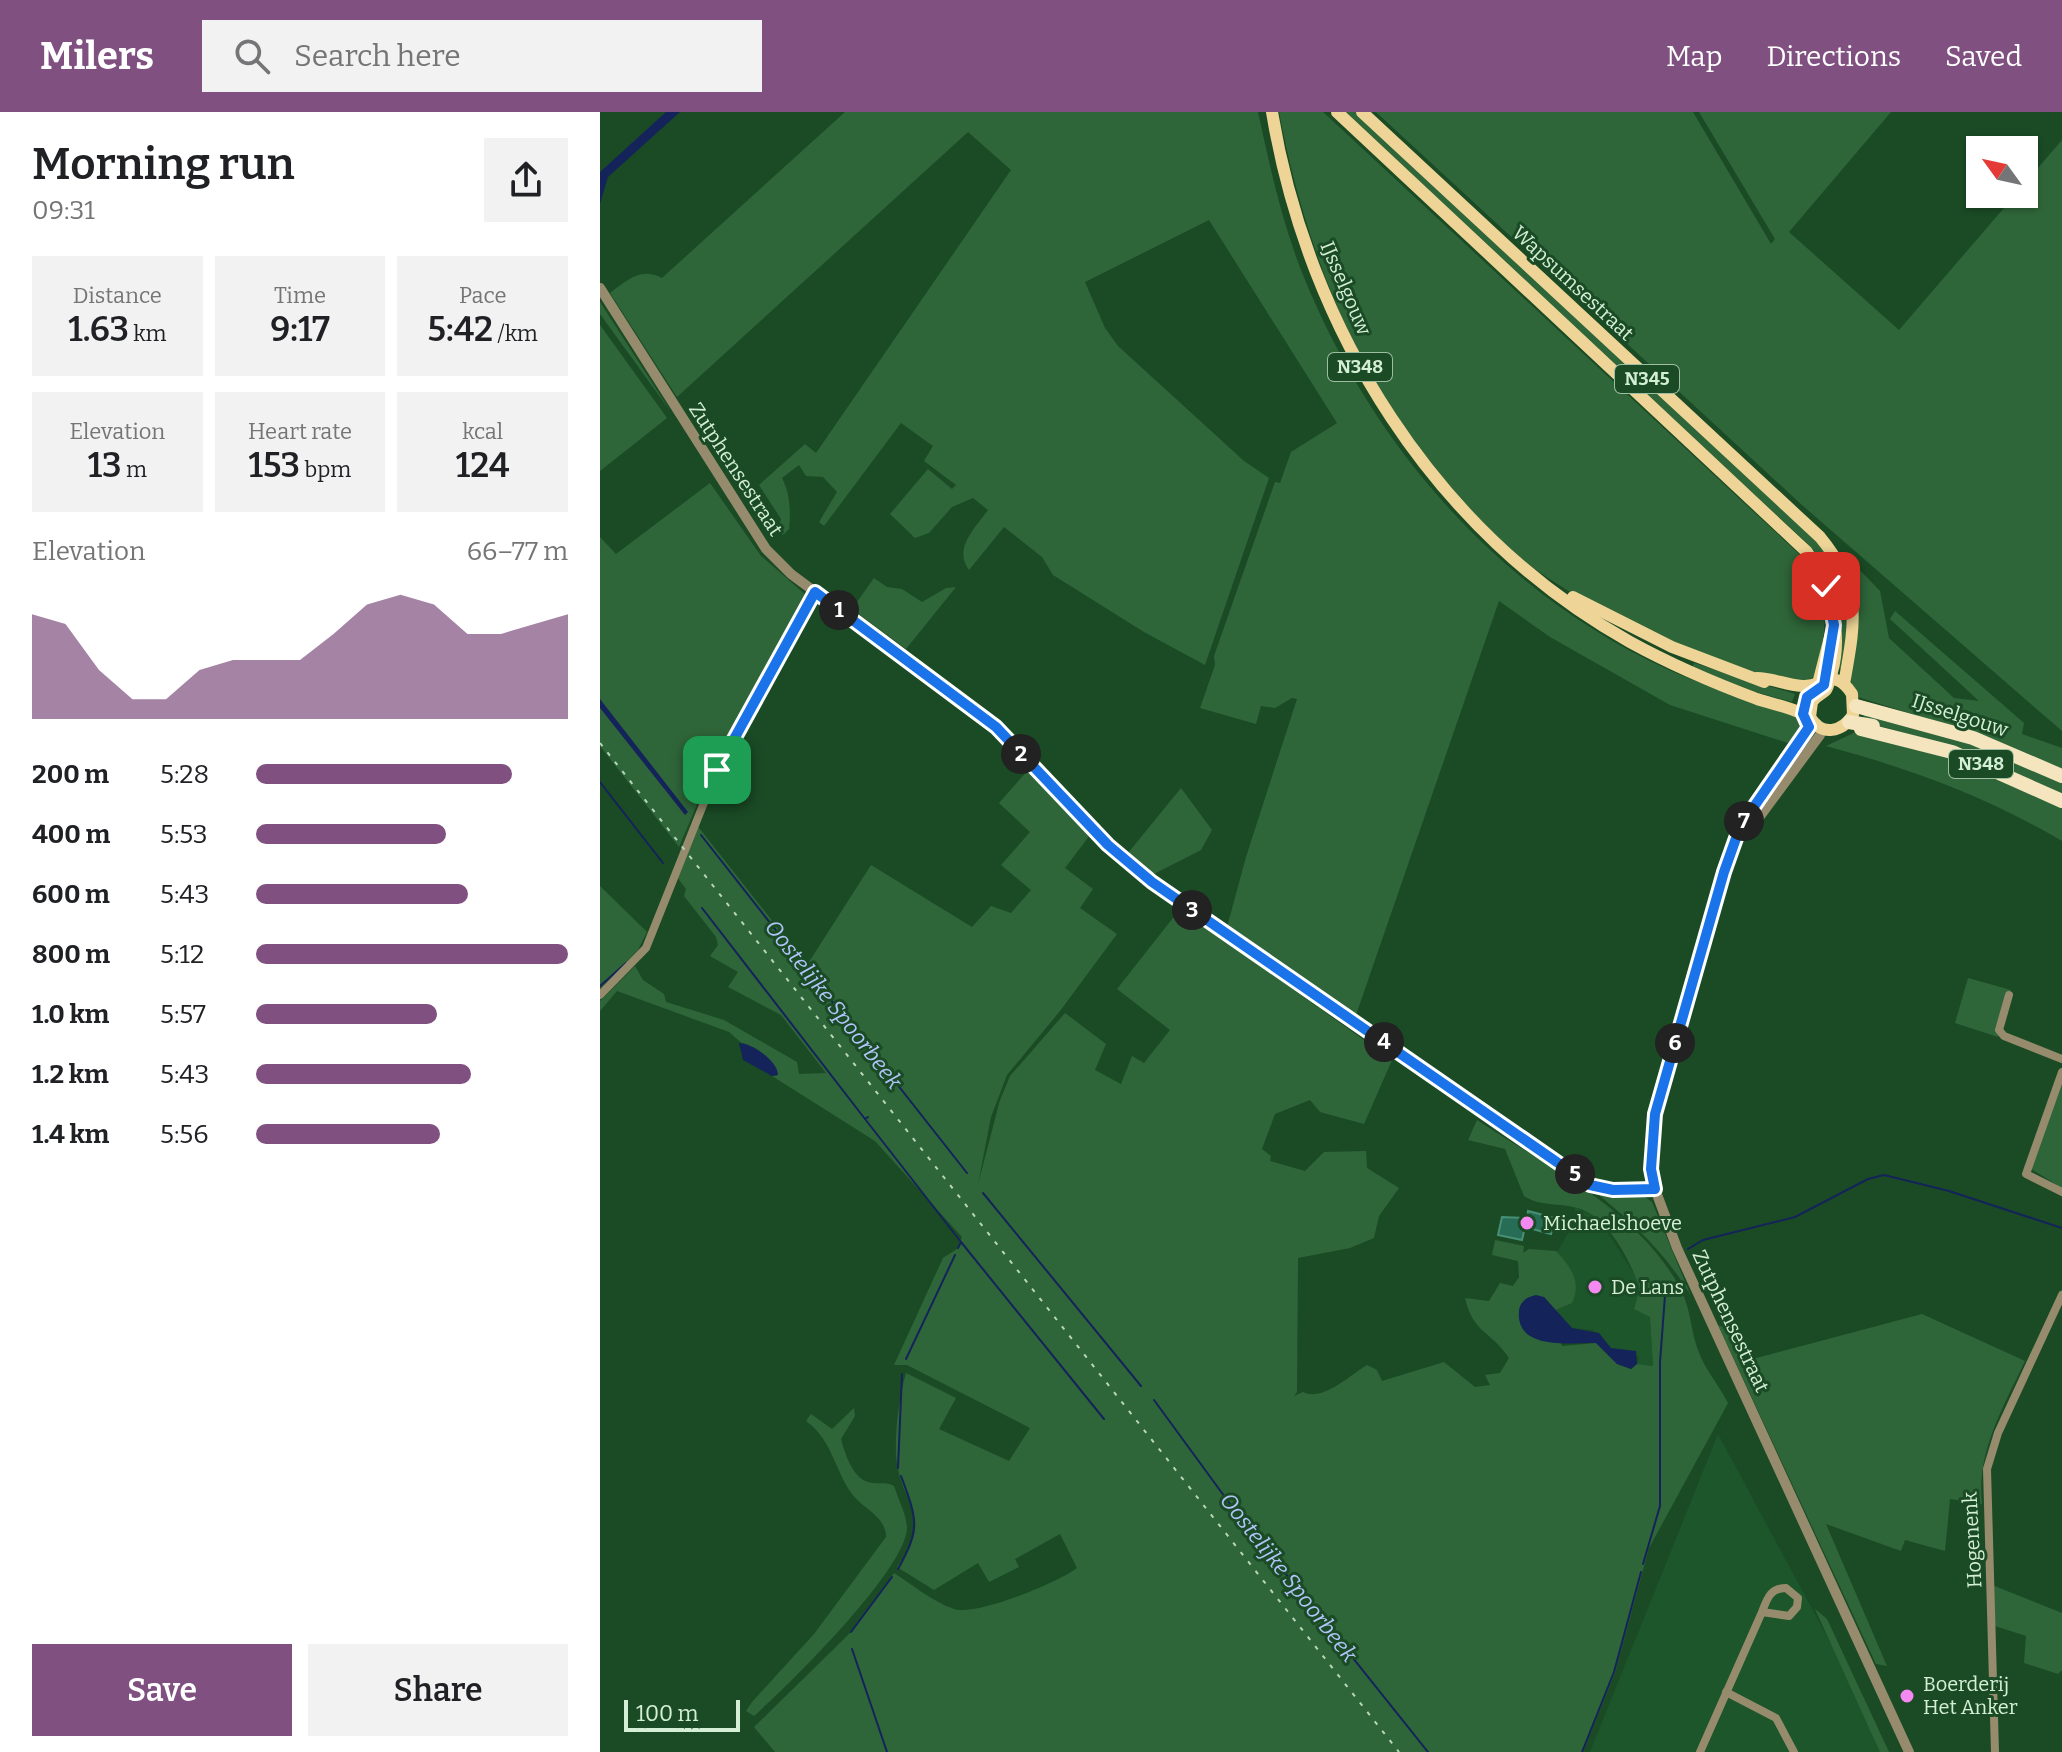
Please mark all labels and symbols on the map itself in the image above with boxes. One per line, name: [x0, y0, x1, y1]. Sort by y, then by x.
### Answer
north arrow: [1966, 136, 2038, 208]
street label: Wapsumsestraat: [1507, 221, 1639, 345]
street label: IJsselgouw: [1315, 237, 1377, 339]
road number: N348: [1328, 353, 1392, 381]
road number: N345: [1615, 365, 1679, 393]
street label: Zutphensestraat: [684, 398, 788, 540]
pin: [1792, 552, 1860, 620]
pin: 1: [819, 590, 859, 630]
street label: IJsselgouw: [1909, 688, 2012, 742]
pin: 2: [1001, 734, 1041, 774]
pin: [683, 736, 751, 804]
road number: N348: [1949, 750, 2013, 778]
pin: 7: [1724, 801, 1764, 841]
pin: 3: [1172, 890, 1212, 930]
water label: Oostelijke Spoorbeek: [759, 914, 909, 1095]
pin: 4: [1364, 1022, 1404, 1062]
pin: 6: [1655, 1023, 1695, 1063]
pin: 5: [1555, 1154, 1595, 1194]
place label: Michaelshoeve: [1543, 1211, 1682, 1235]
marker: Michaelshoeve: [1518, 1214, 1536, 1232]
street label: Zutphensestraat: [1688, 1246, 1774, 1396]
place label: De Lans: [1611, 1275, 1684, 1299]
marker: De Lans: [1586, 1278, 1604, 1296]
water label: Oostelijke Spoorbeek: [1214, 1487, 1364, 1668]
street label: Hogenenk: [1957, 1491, 1987, 1589]
place label: Boerderij Het Anker: [1923, 1672, 2018, 1719]
marker: Boerderij Het Anker: [1898, 1687, 1916, 1705]
scale bar: [624, 1696, 740, 1732]

